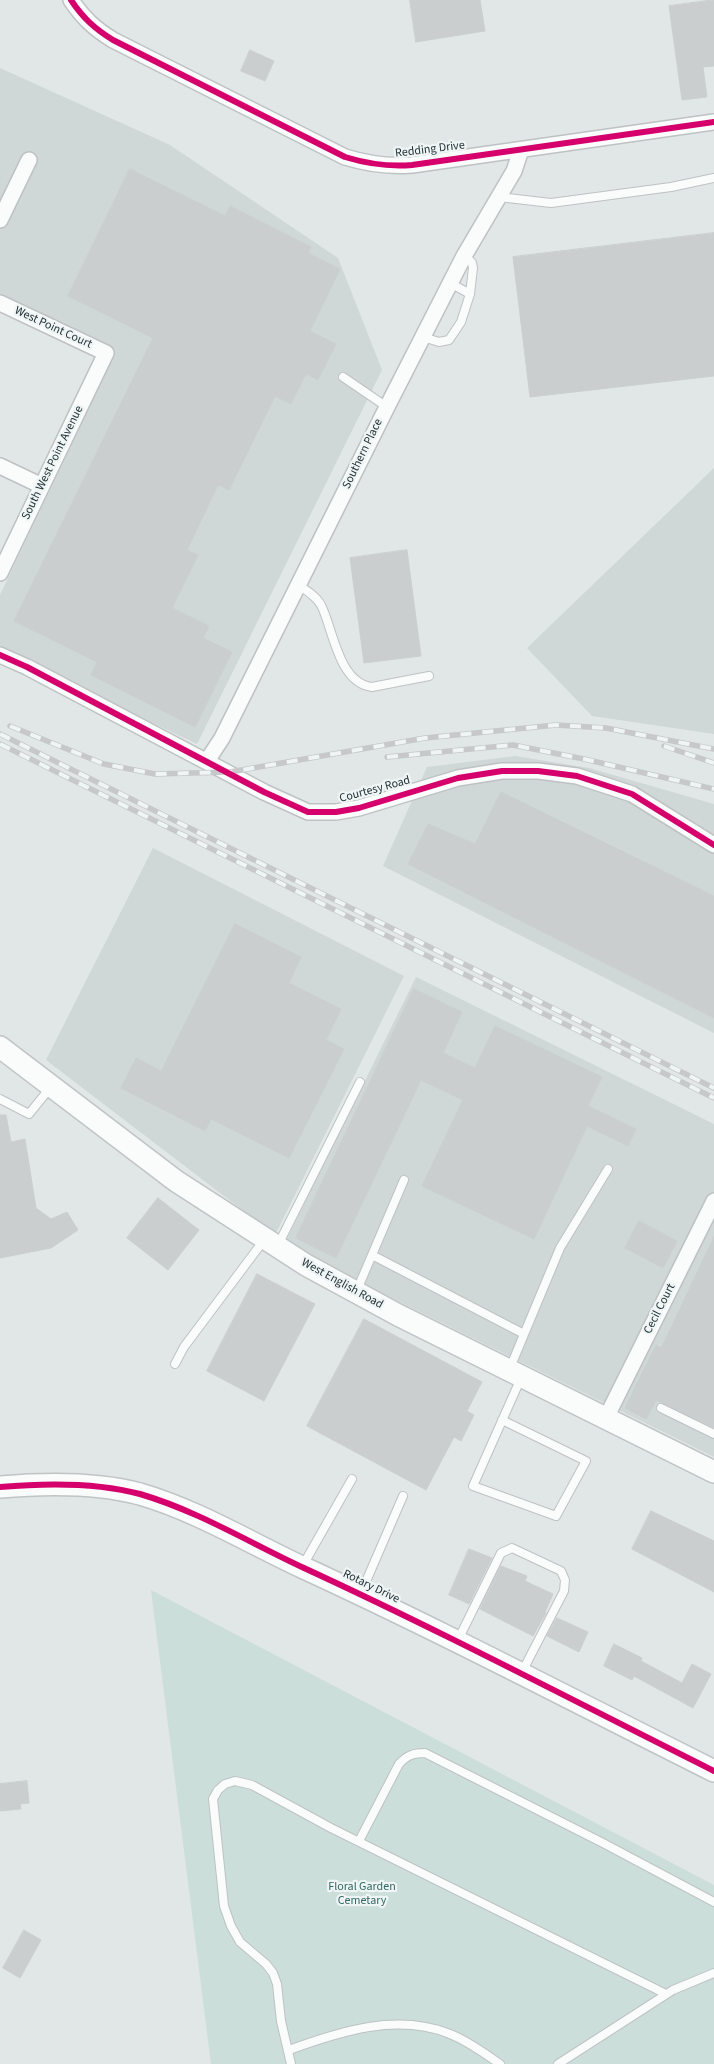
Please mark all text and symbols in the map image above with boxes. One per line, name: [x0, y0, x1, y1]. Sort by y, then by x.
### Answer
street label: Redding Drive: [394, 139, 466, 161]
street label: West Point Court: [12, 304, 94, 352]
street label: South West Point Avenue: [19, 404, 87, 522]
street label: Southern Place: [340, 417, 386, 491]
street label: Courtesy Road: [338, 774, 412, 806]
street label: West English Road: [299, 1256, 385, 1312]
street label: Cecil Court: [641, 1281, 679, 1337]
street label: Rotary Drive: [340, 1567, 402, 1607]
park label: Floral Garden Cemetary: [328, 1880, 396, 1908]

